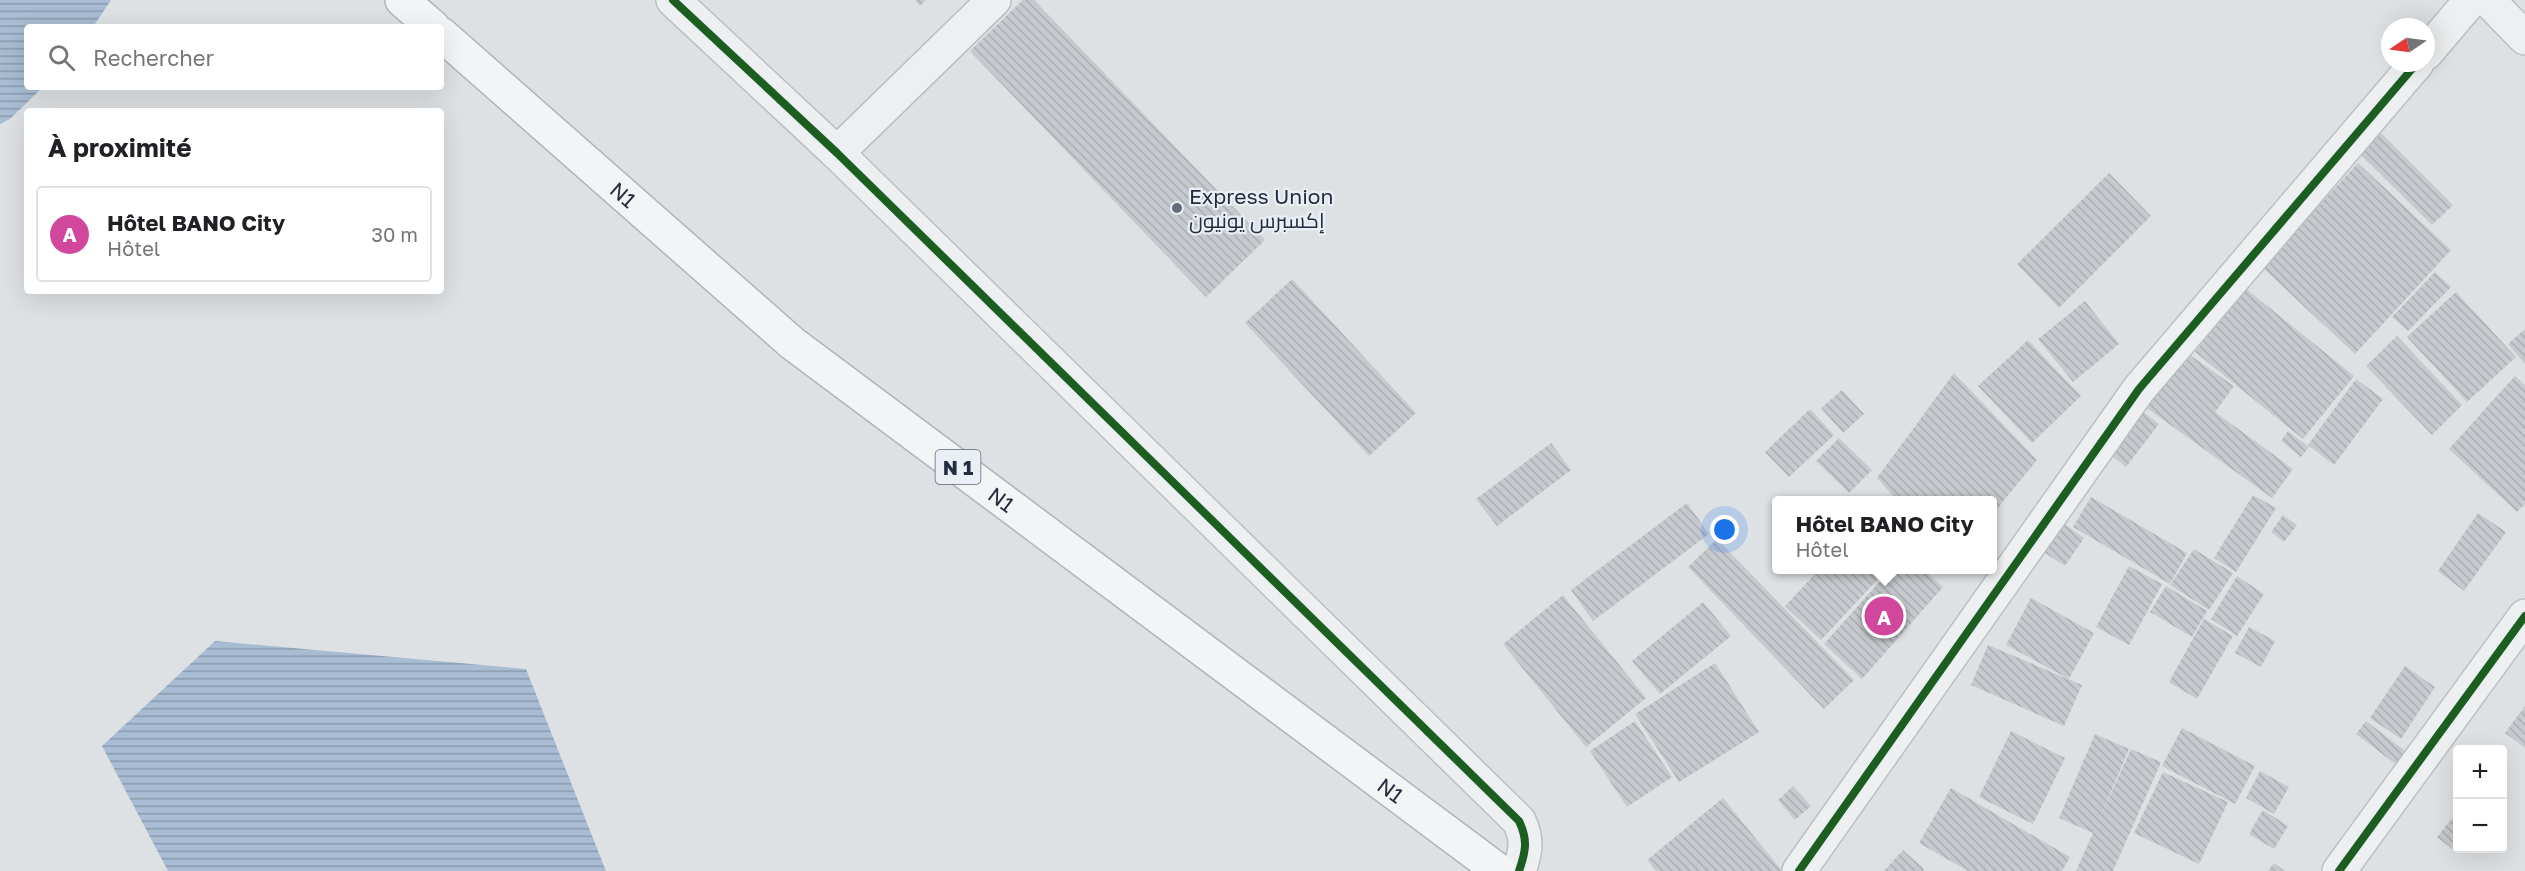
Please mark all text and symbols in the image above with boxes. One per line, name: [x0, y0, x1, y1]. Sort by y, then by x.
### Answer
north arrow: [2381, 18, 2435, 72]
search box: [24, 24, 444, 90]
icon: search: [45, 41, 78, 74]
text: Rechercher: [93, 44, 214, 71]
text: À proximité: [48, 132, 192, 163]
street label: N1: [605, 176, 642, 213]
place label: Express Union إكسبرس يونيون: [1189, 183, 1333, 234]
marker: Express Union إكسبرس يونيون: [1170, 201, 1184, 215]
text: Hôtel BANO City: [107, 209, 285, 236]
text: A: [62, 222, 77, 246]
text: 30 m: [371, 222, 418, 246]
text: Hôtel: [107, 236, 160, 260]
road number: N 1: [936, 450, 980, 484]
street label: N1: [983, 481, 1020, 518]
popup: [1772, 496, 1997, 574]
text: Hôtel BANO City: [1795, 510, 1974, 537]
your location: [1710, 515, 1739, 544]
text: Hôtel: [1795, 537, 1849, 561]
pin: A: [1864, 594, 1904, 638]
map controls: [2453, 745, 2507, 853]
button: +: [2453, 745, 2507, 799]
street label: N1: [1373, 772, 1409, 808]
button: −: [2453, 799, 2507, 853]

